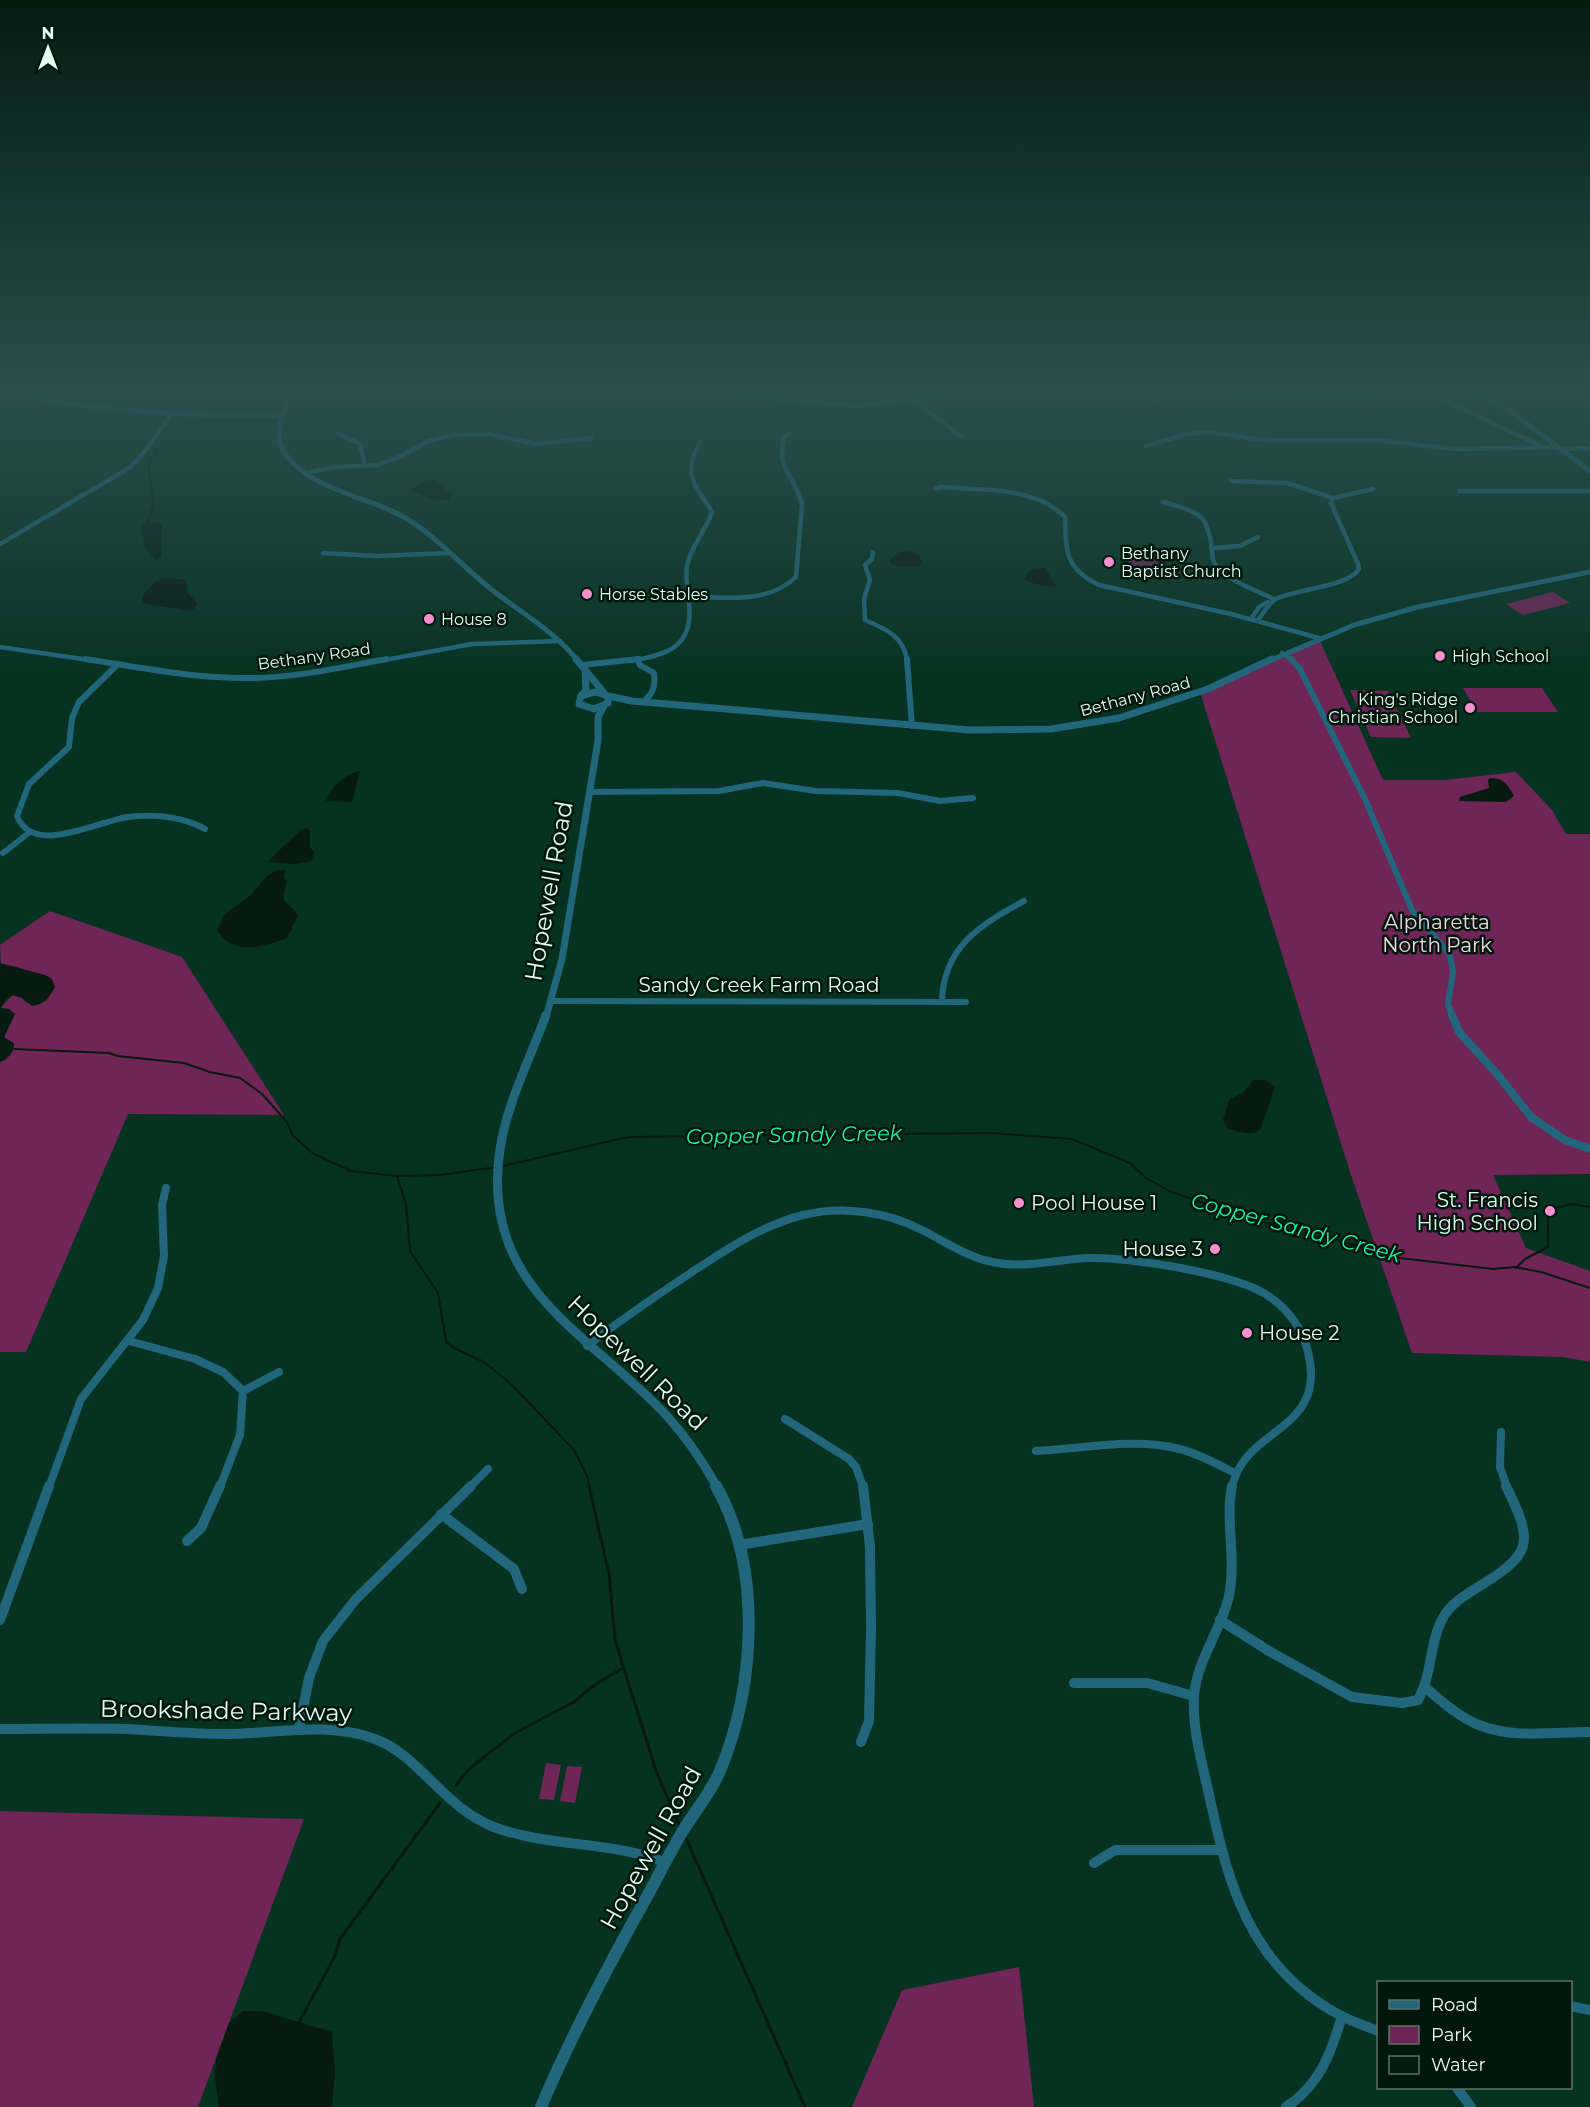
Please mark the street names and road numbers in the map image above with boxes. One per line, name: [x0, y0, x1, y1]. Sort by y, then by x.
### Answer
street label: Bethany Road: [256, 639, 372, 674]
street label: Bethany Road: [1078, 673, 1192, 720]
street label: Hopewell Road: [518, 799, 579, 983]
street label: Sandy Creek Farm Road: [638, 973, 880, 997]
street label: Hopewell Road: [562, 1289, 713, 1436]
street label: Brookshade Parkway: [100, 1694, 352, 1727]
street label: Hopewell Road: [594, 1761, 707, 1935]

